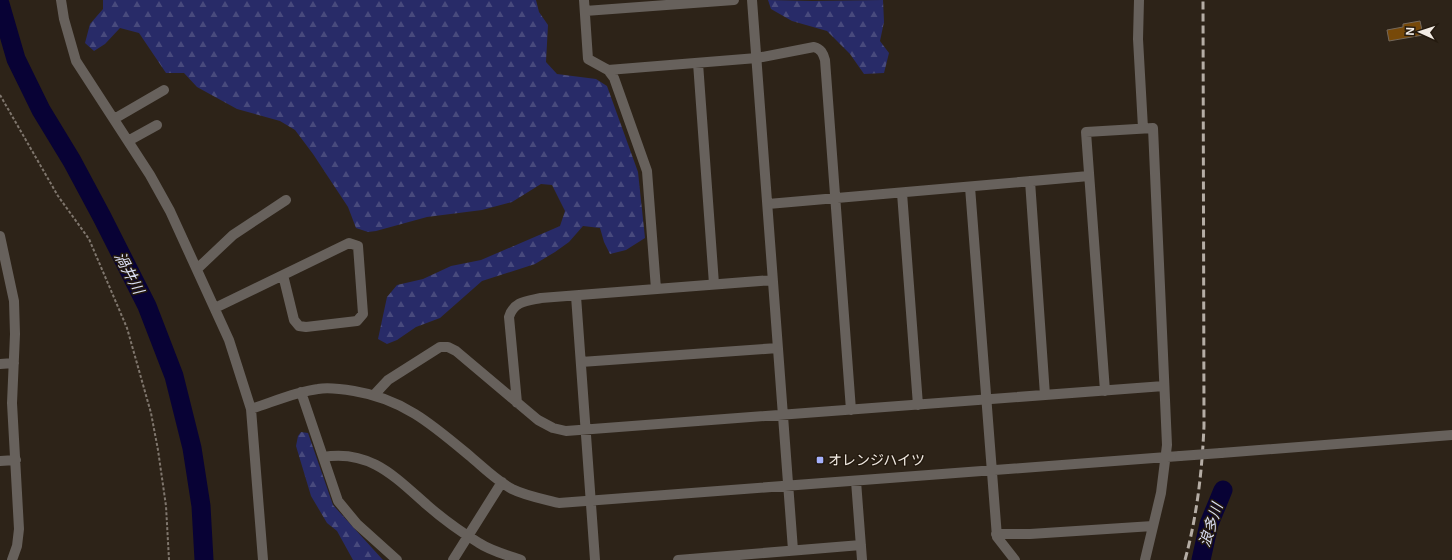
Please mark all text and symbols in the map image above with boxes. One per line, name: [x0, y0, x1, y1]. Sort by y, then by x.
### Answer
north arrow: [1400, 12, 1440, 52]
text: N: [1403, 27, 1417, 36]
water label: 渦井川: [110, 248, 149, 299]
place label: オレンジハイツ: [828, 451, 925, 468]
marker: オレンジハイツ: [815, 455, 825, 465]
water label: 浪多川: [1195, 499, 1227, 549]

